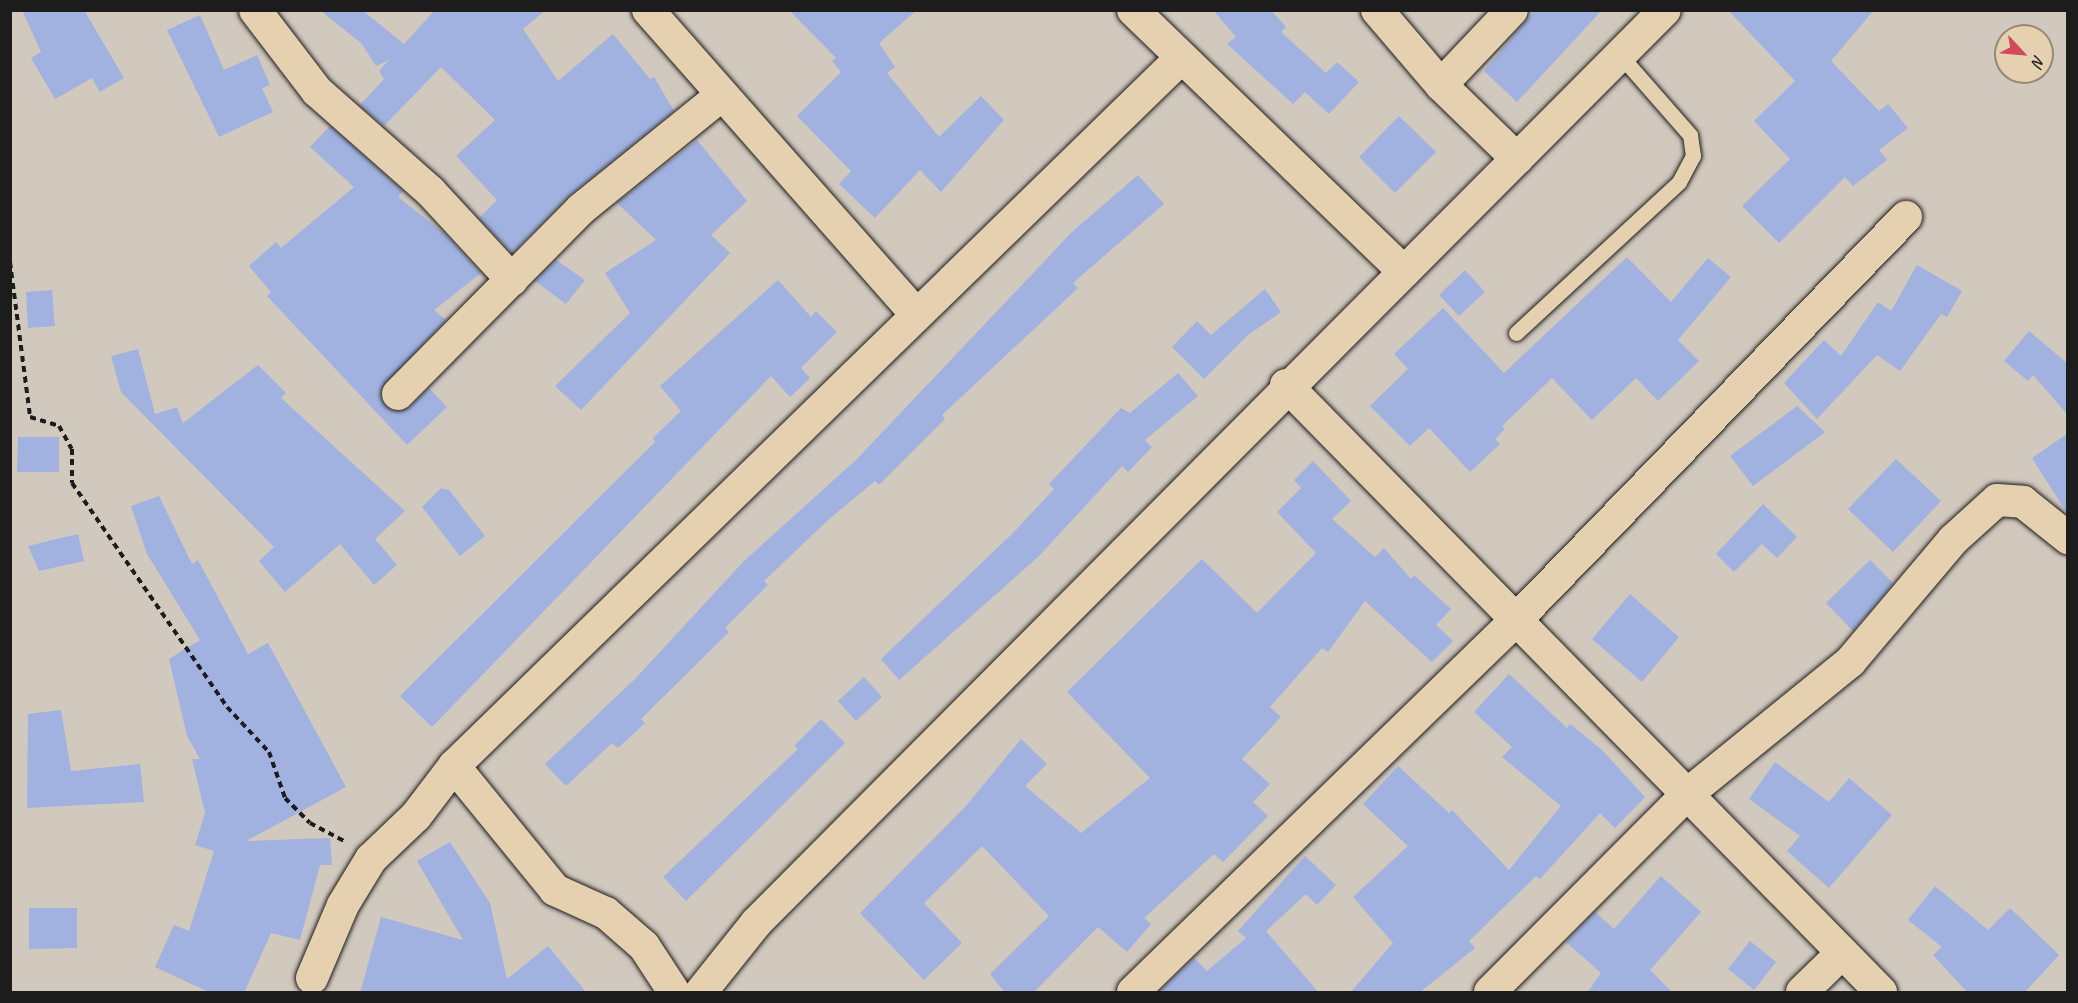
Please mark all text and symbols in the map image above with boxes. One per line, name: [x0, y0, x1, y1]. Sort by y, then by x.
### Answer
north arrow: [1994, 24, 2054, 84]
text: N: [2027, 52, 2050, 70]

